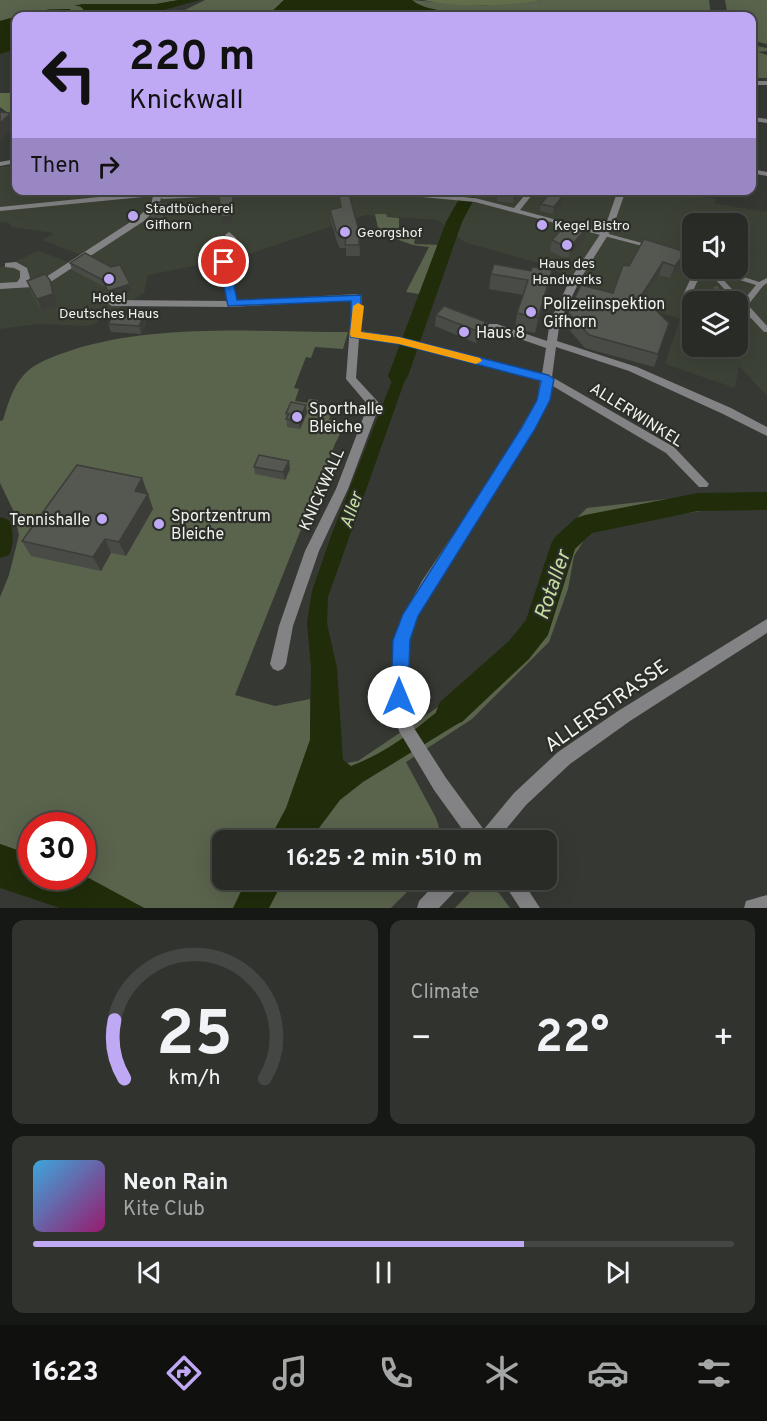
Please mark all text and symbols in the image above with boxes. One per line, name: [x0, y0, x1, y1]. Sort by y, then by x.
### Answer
text: 220 m: [129, 32, 255, 85]
icon: left: [30, 36, 108, 114]
text: Knickwall: [129, 84, 244, 118]
icon: right: [92, 150, 125, 183]
text: Then: [30, 153, 80, 180]
place label: Stadtbücherei Gifhorn: [145, 201, 234, 234]
marker: Stadtbücherei Gifhorn: [126, 209, 140, 223]
map controls: [682, 213, 748, 357]
button: sound: [682, 213, 748, 279]
marker: Kegel Bistro: [535, 218, 549, 232]
place label: Kegel Bistro: [554, 218, 630, 235]
marker: Georgshof: [338, 225, 352, 239]
place label: Georgshof: [357, 225, 422, 242]
pin: [198, 236, 249, 287]
marker: Haus des Handwerks: [560, 238, 574, 252]
icon: arrive: [207, 245, 240, 278]
place label: Haus des Handwerks: [532, 256, 602, 289]
marker: Hotel Deutsches Haus: [102, 272, 116, 286]
place label: Hotel Deutsches Haus: [59, 290, 159, 323]
button: layers: [682, 291, 748, 357]
place label: Polizeiinspektion Gifhorn: [543, 295, 665, 333]
marker: Polizeiinspektion Gifhorn: [524, 305, 538, 319]
place label: Haus 8: [476, 324, 525, 344]
marker: Haus 8: [457, 325, 471, 339]
street label: ALLERWINKEL: [586, 379, 686, 452]
place label: Sporthalle Bleiche: [309, 400, 383, 438]
marker: Sporthalle Bleiche: [290, 410, 304, 424]
street label: KNICKWALL: [296, 445, 350, 534]
water label: Aller: [336, 487, 370, 532]
place label: Sportzentrum Bleiche: [171, 507, 271, 545]
place label: Tennishalle: [9, 511, 90, 531]
marker: Tennishalle: [95, 512, 109, 526]
marker: Sportzentrum Bleiche: [152, 517, 166, 531]
water label: Rotaller: [529, 545, 578, 624]
street label: ALLERSTRASSE: [540, 654, 674, 759]
position arrow: [367, 665, 431, 729]
speed limit sign: 30: [18, 812, 96, 890]
text: 16:25 · 2 min · 510 m: [287, 846, 482, 873]
text: Climate: [411, 980, 479, 1006]
text: 25: [157, 998, 233, 1077]
text: 22°: [535, 1011, 609, 1068]
text: −: [411, 1019, 432, 1061]
text: +: [713, 1019, 734, 1061]
text: km/h: [169, 1065, 221, 1092]
text: Neon Rain: [123, 1170, 228, 1197]
text: Kite Club: [123, 1197, 205, 1223]
icon: previous: [133, 1256, 166, 1289]
icon: pause: [367, 1256, 400, 1289]
icon: next: [601, 1256, 634, 1289]
icon: directions: [163, 1352, 205, 1394]
icon: music: [269, 1352, 311, 1394]
icon: phone: [375, 1352, 417, 1394]
icon: climate: [481, 1352, 523, 1394]
icon: car: [587, 1352, 629, 1394]
icon: filters: [693, 1352, 735, 1394]
text: 16:23: [32, 1356, 99, 1390]

